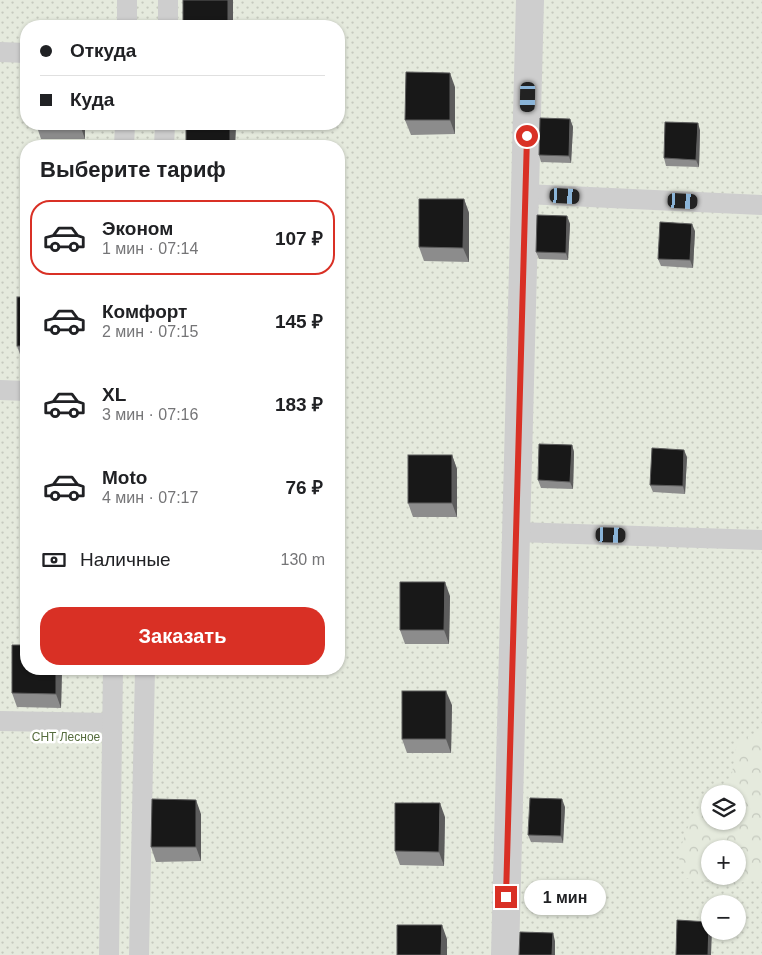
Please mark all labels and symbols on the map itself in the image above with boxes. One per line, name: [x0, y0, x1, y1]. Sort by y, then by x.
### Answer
car: [520, 82, 535, 112]
route start: [516, 125, 538, 147]
car: [549, 188, 580, 204]
car: [667, 193, 698, 209]
car: [595, 527, 626, 543]
park label: СНТ Лесное: [32, 730, 101, 744]
callout: 1 мин: [524, 880, 606, 914]
route end: [495, 886, 517, 908]

